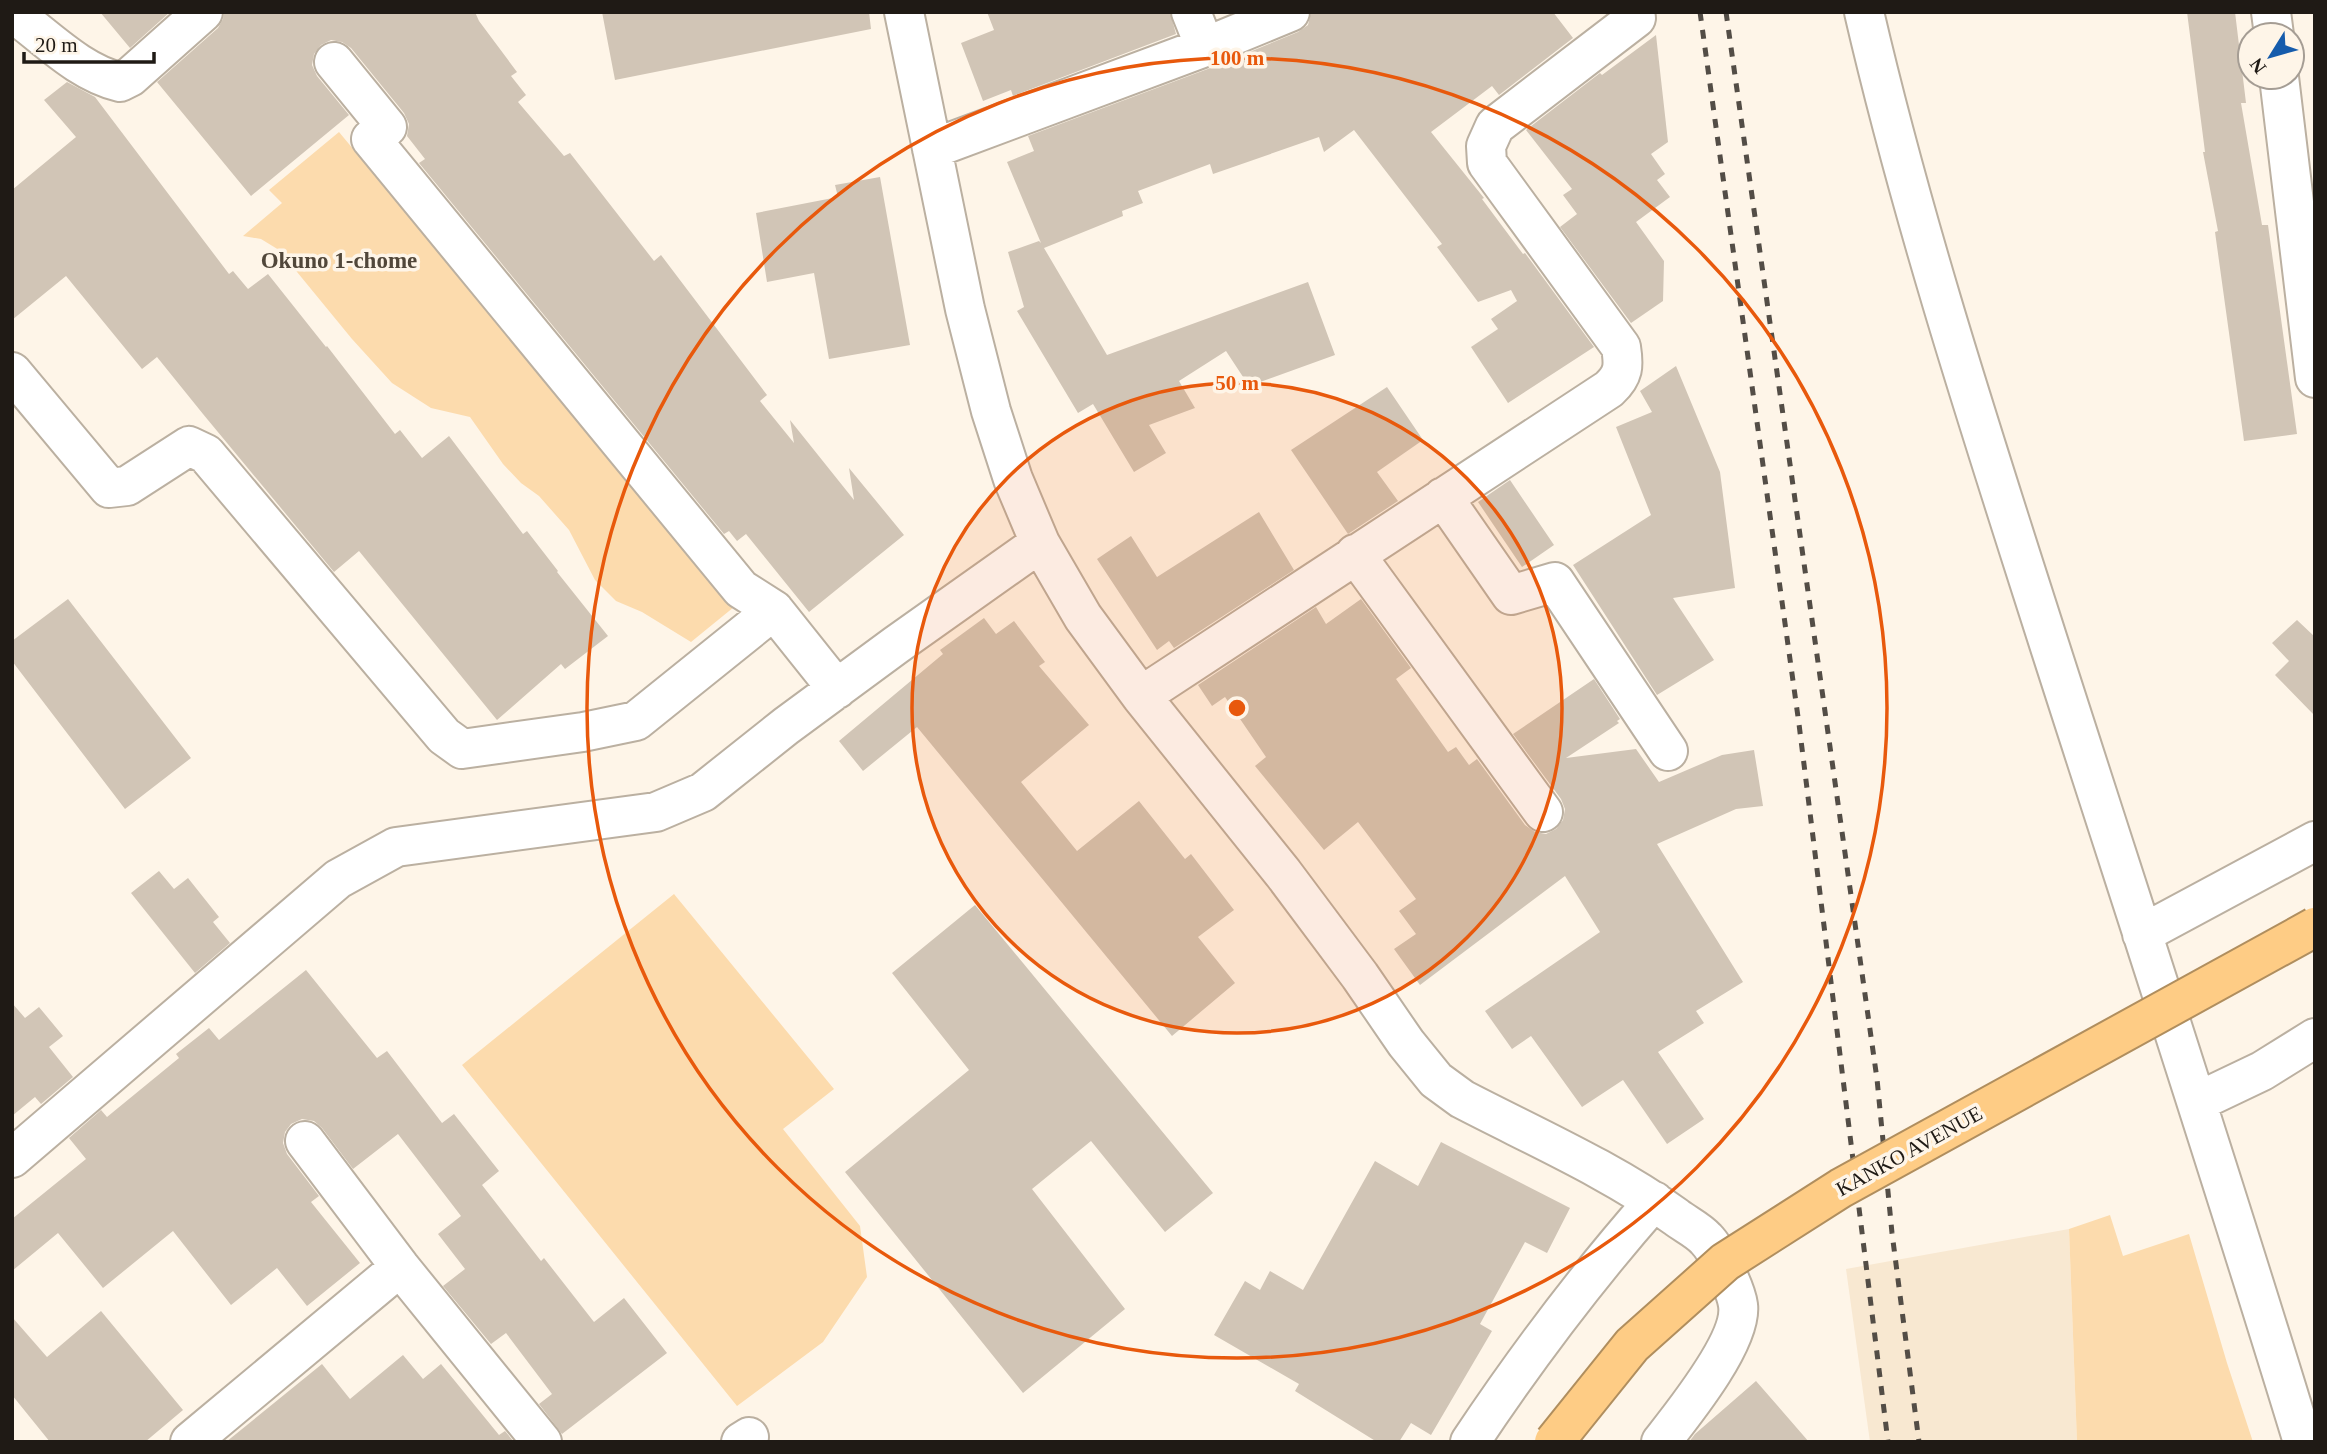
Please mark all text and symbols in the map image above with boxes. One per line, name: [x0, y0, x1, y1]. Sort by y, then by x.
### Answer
scale bar: [24, 21, 154, 65]
north arrow: [2236, 21, 2306, 91]
text: 20 m: [35, 33, 78, 57]
text: 100 m: [1210, 46, 1265, 70]
text: N: [2245, 54, 2270, 78]
district label: Okuno 1-chome: [261, 248, 417, 273]
text: 50 m: [1215, 371, 1259, 395]
centre of rings: [1225, 696, 1249, 720]
street label: KANKO AVENUE: [1832, 1101, 1986, 1201]

